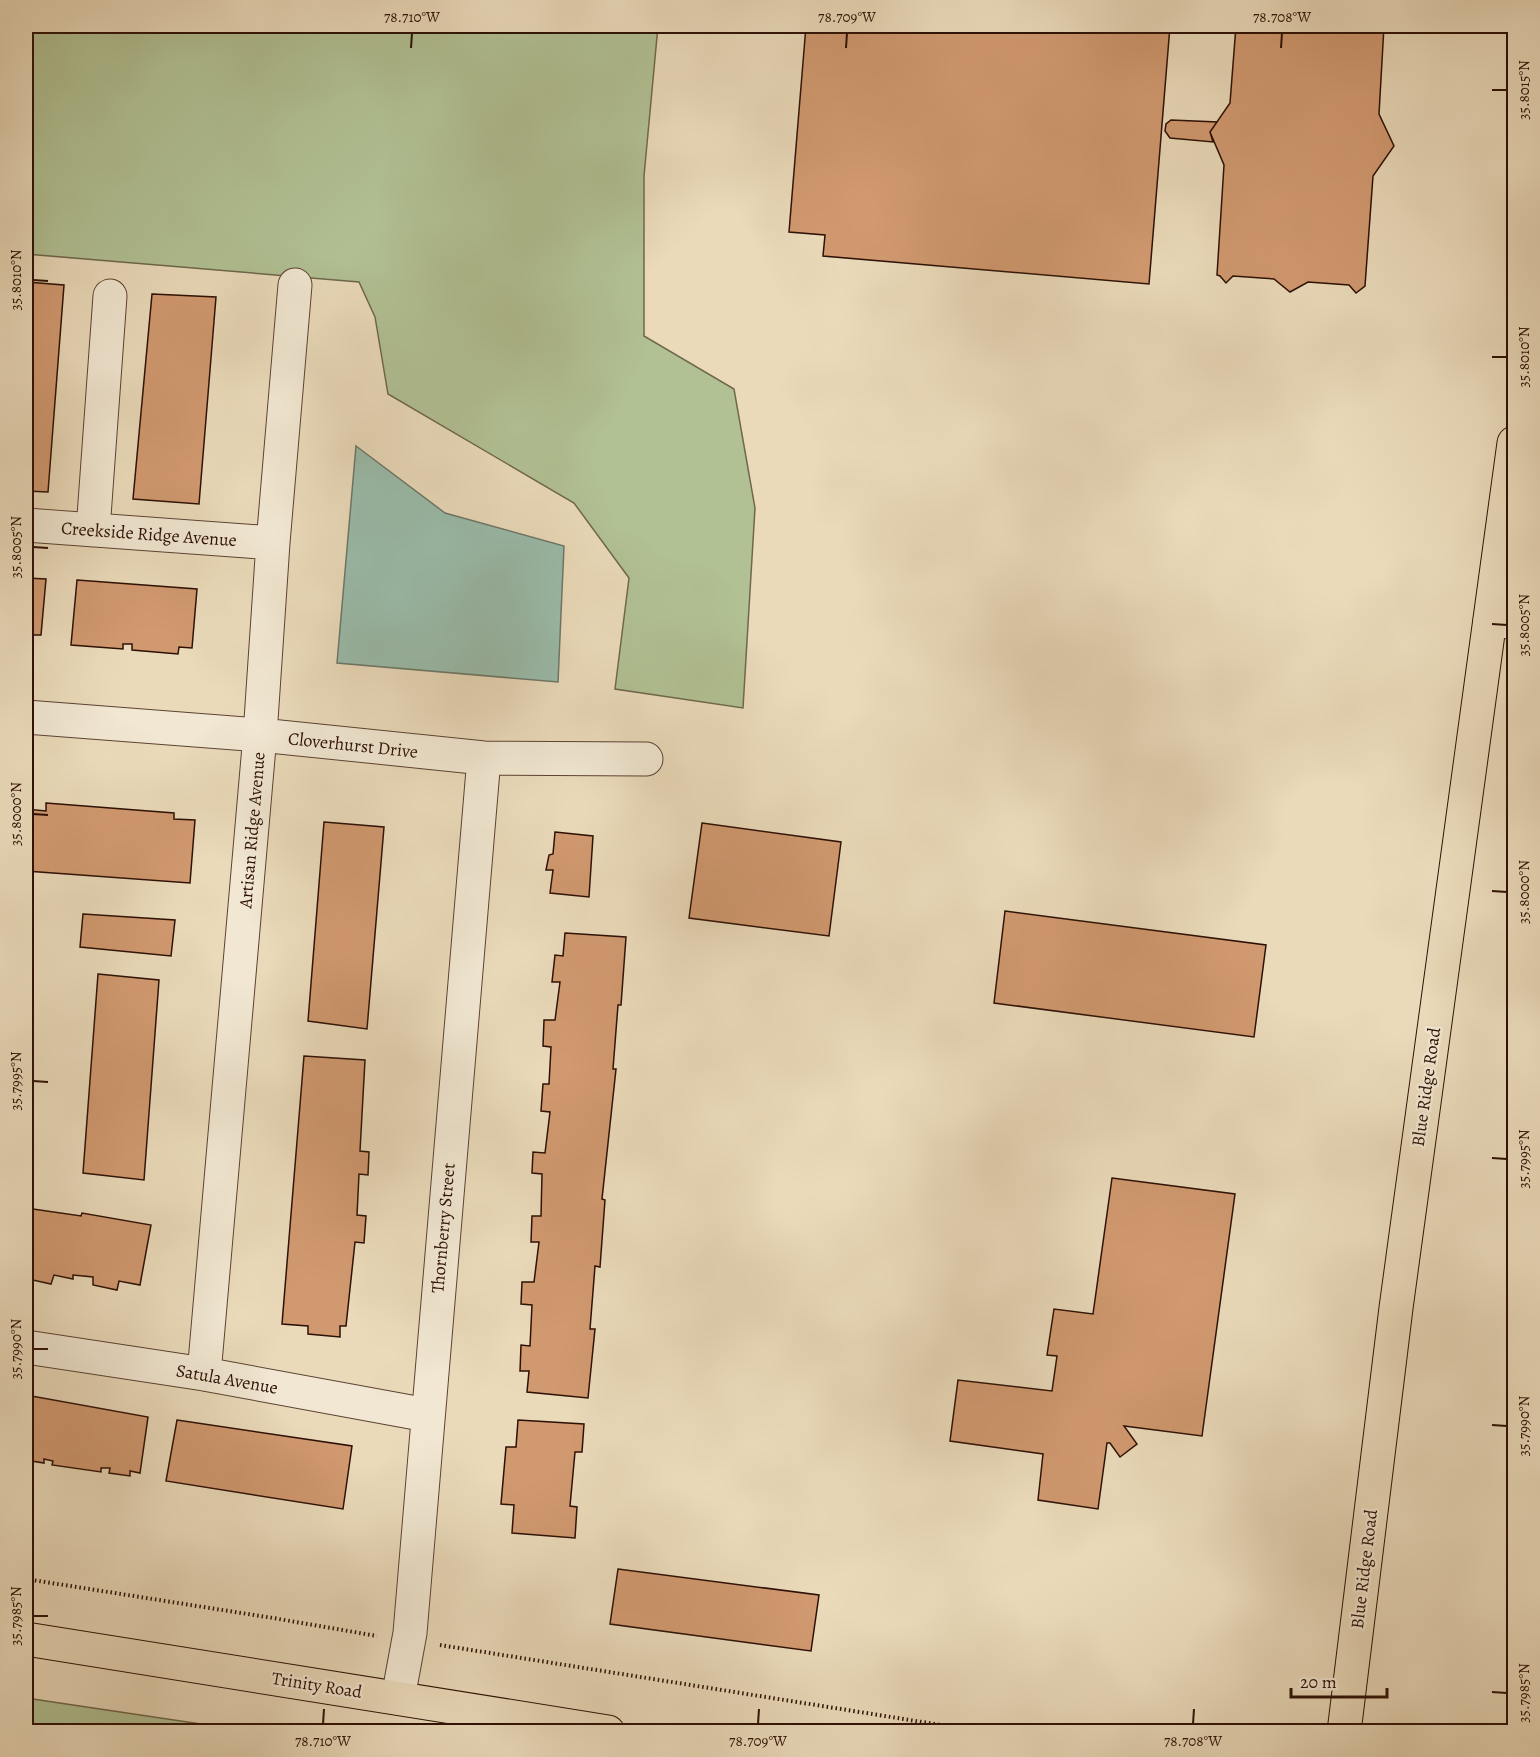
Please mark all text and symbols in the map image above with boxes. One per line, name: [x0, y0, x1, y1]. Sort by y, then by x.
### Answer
text: 78.710°W: [384, 7, 440, 27]
text: 78.709°W: [818, 7, 876, 27]
text: 78.708°W: [1253, 7, 1311, 27]
text: 35.8015°N: [1514, 60, 1534, 120]
text: 35.8010°N: [6, 249, 26, 310]
text: 35.8010°N: [1514, 326, 1534, 387]
text: 35.8005°N: [6, 516, 26, 578]
street label: Creekside Ridge Avenue: [60, 516, 238, 552]
text: 35.8005°N: [1514, 594, 1534, 656]
street label: Cloverhurst Drive: [287, 726, 419, 764]
street label: Artisan Ridge Avenue: [233, 751, 271, 910]
text: 35.8000°N: [6, 782, 26, 846]
text: 35.8000°N: [1514, 860, 1534, 924]
street label: Blue Ridge Road: [1406, 1025, 1446, 1148]
text: 35.7995°N: [6, 1051, 26, 1110]
text: 35.7995°N: [1514, 1129, 1534, 1188]
street label: Thornberry Street: [425, 1162, 461, 1294]
text: 35.7990°N: [6, 1319, 26, 1379]
street label: Satula Avenue: [174, 1358, 280, 1400]
text: 35.7990°N: [1514, 1396, 1534, 1456]
street label: Blue Ridge Road: [1345, 1508, 1383, 1630]
text: 35.7985°N: [6, 1586, 26, 1646]
scale bar: [1291, 1661, 1387, 1699]
text: 35.7985°N: [1514, 1663, 1534, 1723]
street label: Trinity Road: [270, 1666, 364, 1704]
text: 20 m: [1300, 1670, 1337, 1694]
text: 78.710°W: [295, 1731, 351, 1751]
text: 78.709°W: [729, 1731, 787, 1751]
text: 78.708°W: [1164, 1731, 1222, 1751]

